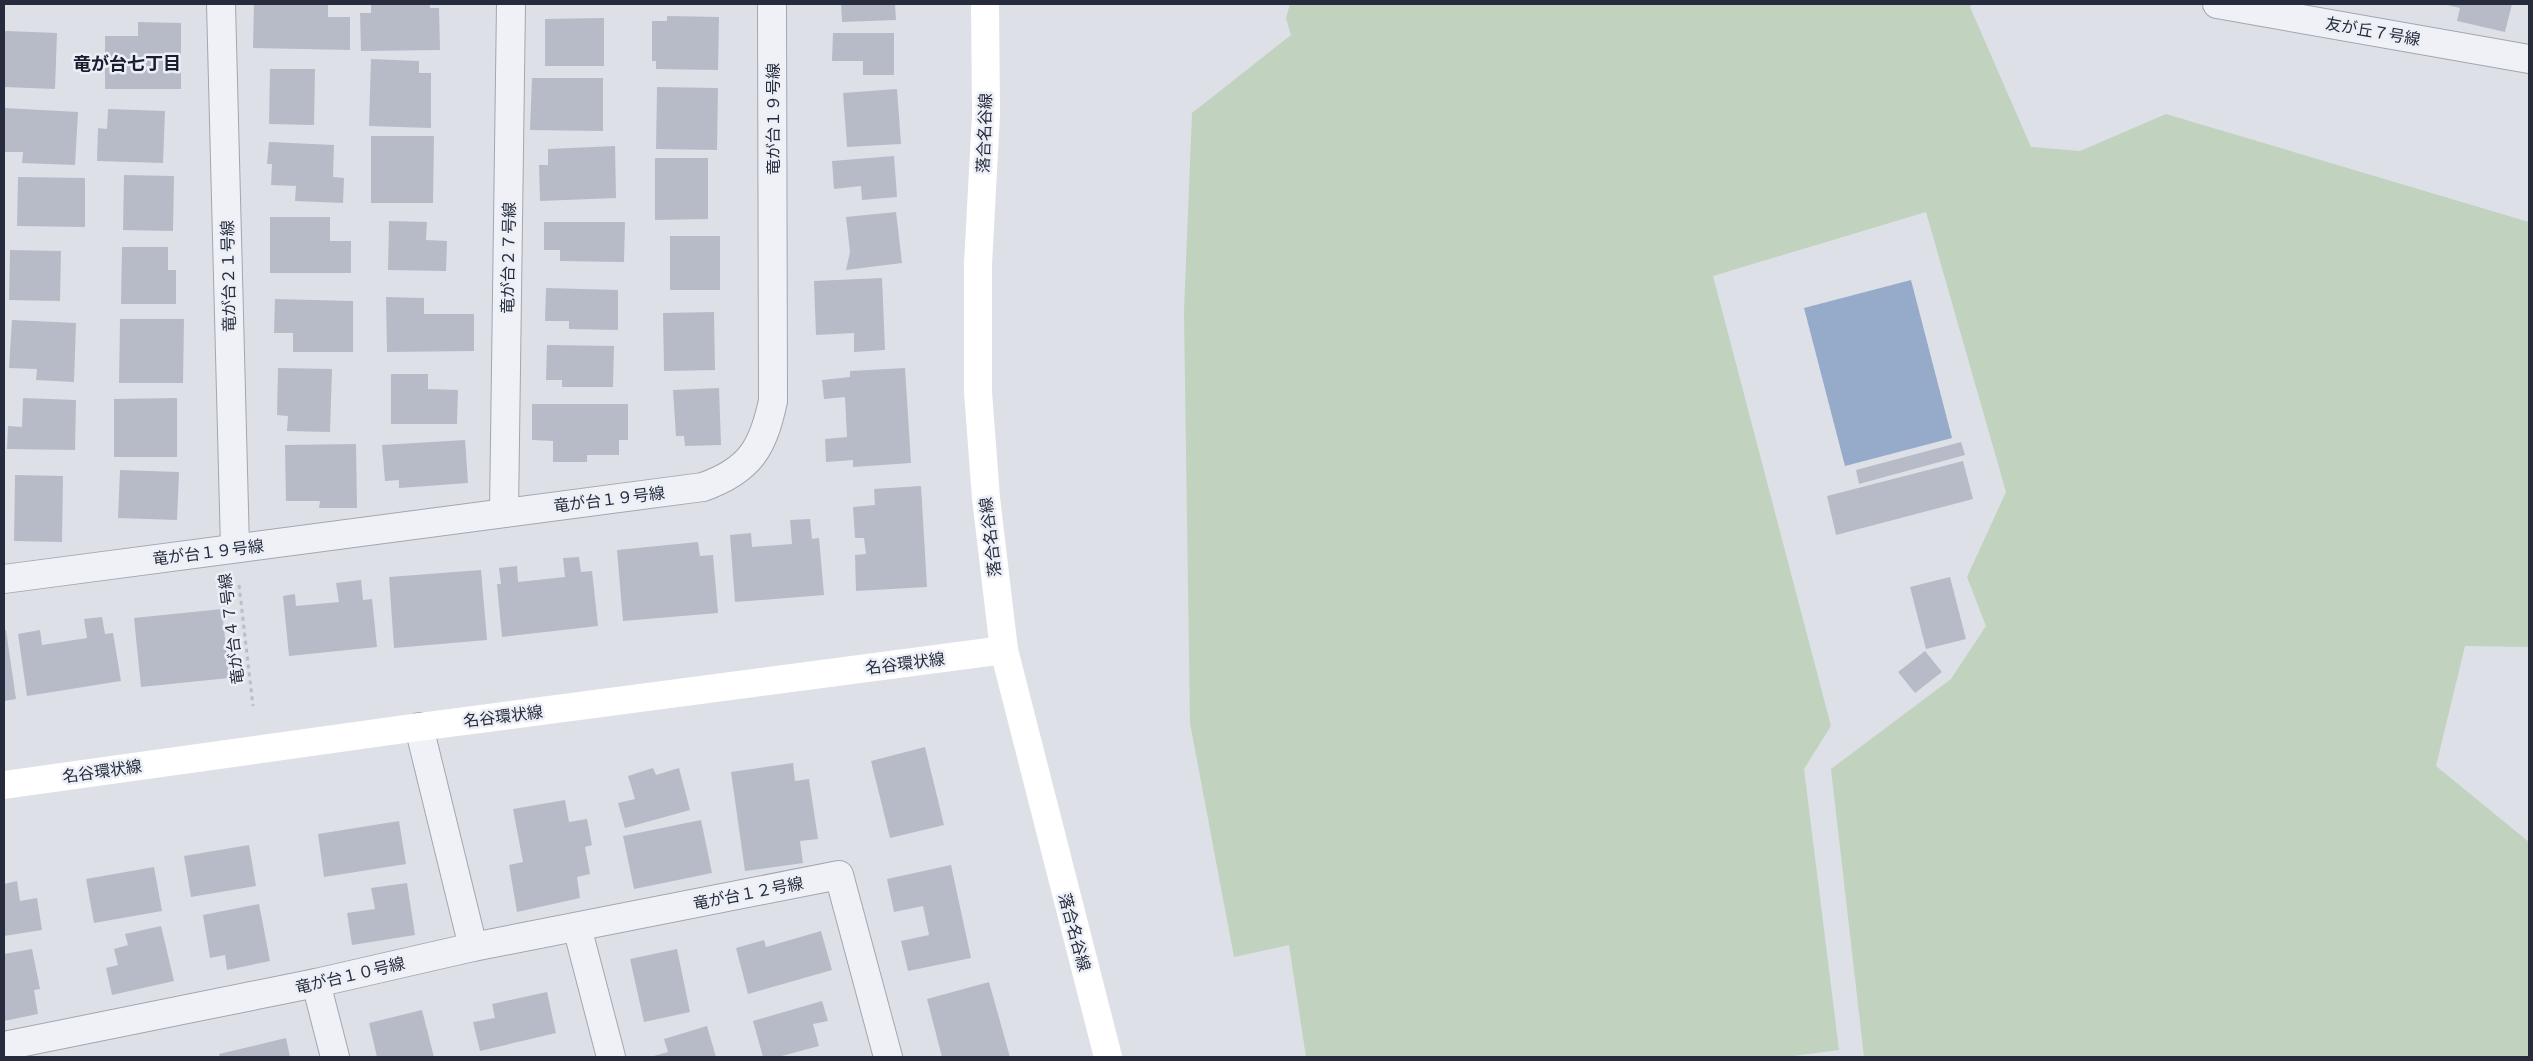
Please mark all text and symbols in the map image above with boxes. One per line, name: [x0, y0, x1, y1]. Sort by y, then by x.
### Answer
street label: 友が丘７号線: [2324, 14, 2422, 49]
district label: 竜が台七丁目: [73, 53, 181, 75]
street label: 竜が台１９号線: [764, 63, 783, 175]
street label: 落合名谷線: [974, 93, 995, 173]
street label: 竜が台２７号線: [498, 202, 519, 314]
street label: 竜が台２１号線: [218, 220, 239, 332]
street label: 竜が台１９号線: [552, 483, 666, 516]
street label: 落合名谷線: [976, 496, 1005, 578]
street label: 竜が台１９号線: [151, 536, 265, 569]
street label: 竜が台４７号線: [215, 572, 248, 686]
street label: 名谷環状線: [864, 649, 946, 678]
street label: 名谷環状線: [462, 702, 544, 731]
street label: 名谷環状線: [61, 757, 143, 786]
street label: 竜が台１２号線: [691, 873, 805, 914]
street label: 落合名谷線: [1055, 891, 1094, 973]
street label: 竜が台１０号線: [293, 954, 407, 997]

